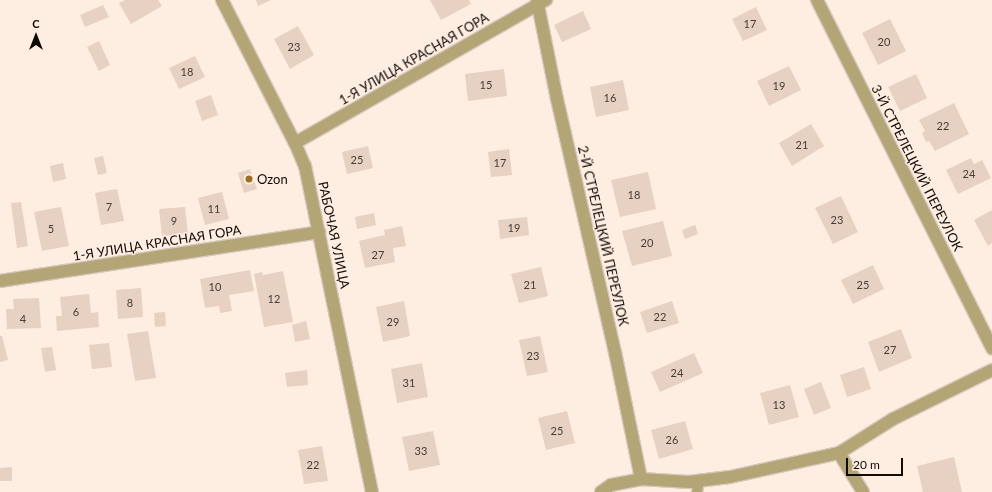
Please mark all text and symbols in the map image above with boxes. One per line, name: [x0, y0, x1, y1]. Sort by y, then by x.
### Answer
street label: 1-Я УЛИЦА КРАСНАЯ ГОРА: [336, 10, 492, 108]
north arrow: [16, 16, 56, 56]
text: С: [32, 17, 40, 30]
house number: 17: [744, 17, 756, 31]
house number: 20: [878, 35, 890, 49]
house number: 23: [288, 40, 300, 54]
house number: 18: [181, 65, 193, 79]
house number: 15: [480, 78, 492, 92]
house number: 19: [773, 79, 785, 93]
street label: 3-Й СТРЕЛЕЦКИЙ ПЕРЕУЛОК: [868, 82, 966, 254]
house number: 16: [604, 91, 616, 105]
house number: 22: [937, 119, 949, 133]
house number: 21: [796, 138, 808, 152]
street label: 2-Й СТРЕЛЕЦКИЙ ПЕРЕУЛОК: [575, 144, 631, 328]
house number: 25: [351, 153, 363, 167]
house number: 17: [494, 156, 506, 170]
house number: 24: [963, 167, 975, 181]
place label: Ozon: [257, 171, 288, 187]
marker: Ozon: [244, 174, 254, 184]
street label: РАБОЧАЯ УЛИЦА: [315, 180, 353, 290]
house number: 18: [628, 188, 640, 202]
house number: 7: [106, 200, 112, 214]
house number: 11: [208, 202, 220, 216]
house number: 23: [831, 213, 843, 227]
house number: 9: [171, 214, 177, 228]
house number: 19: [508, 221, 520, 235]
house number: 5: [48, 222, 54, 236]
street label: 1-Я УЛИЦА КРАСНАЯ ГОРА: [72, 222, 242, 264]
house number: 20: [641, 236, 653, 250]
house number: 27: [372, 248, 384, 262]
house number: 21: [524, 278, 536, 292]
house number: 25: [857, 278, 869, 292]
house number: 10: [209, 280, 221, 294]
house number: 12: [268, 292, 280, 306]
house number: 8: [127, 296, 133, 310]
house number: 6: [73, 305, 79, 319]
house number: 22: [654, 310, 666, 324]
house number: 4: [20, 312, 26, 326]
house number: 29: [387, 315, 399, 329]
house number: 27: [884, 343, 896, 357]
house number: 23: [527, 349, 539, 363]
house number: 24: [671, 366, 683, 380]
house number: 31: [403, 376, 415, 390]
house number: 13: [773, 398, 785, 412]
house number: 25: [551, 424, 563, 438]
house number: 26: [666, 433, 678, 447]
house number: 33: [415, 444, 427, 458]
scale bar: [848, 450, 905, 476]
text: 20 m: [853, 457, 880, 472]
house number: 22: [307, 458, 319, 472]

